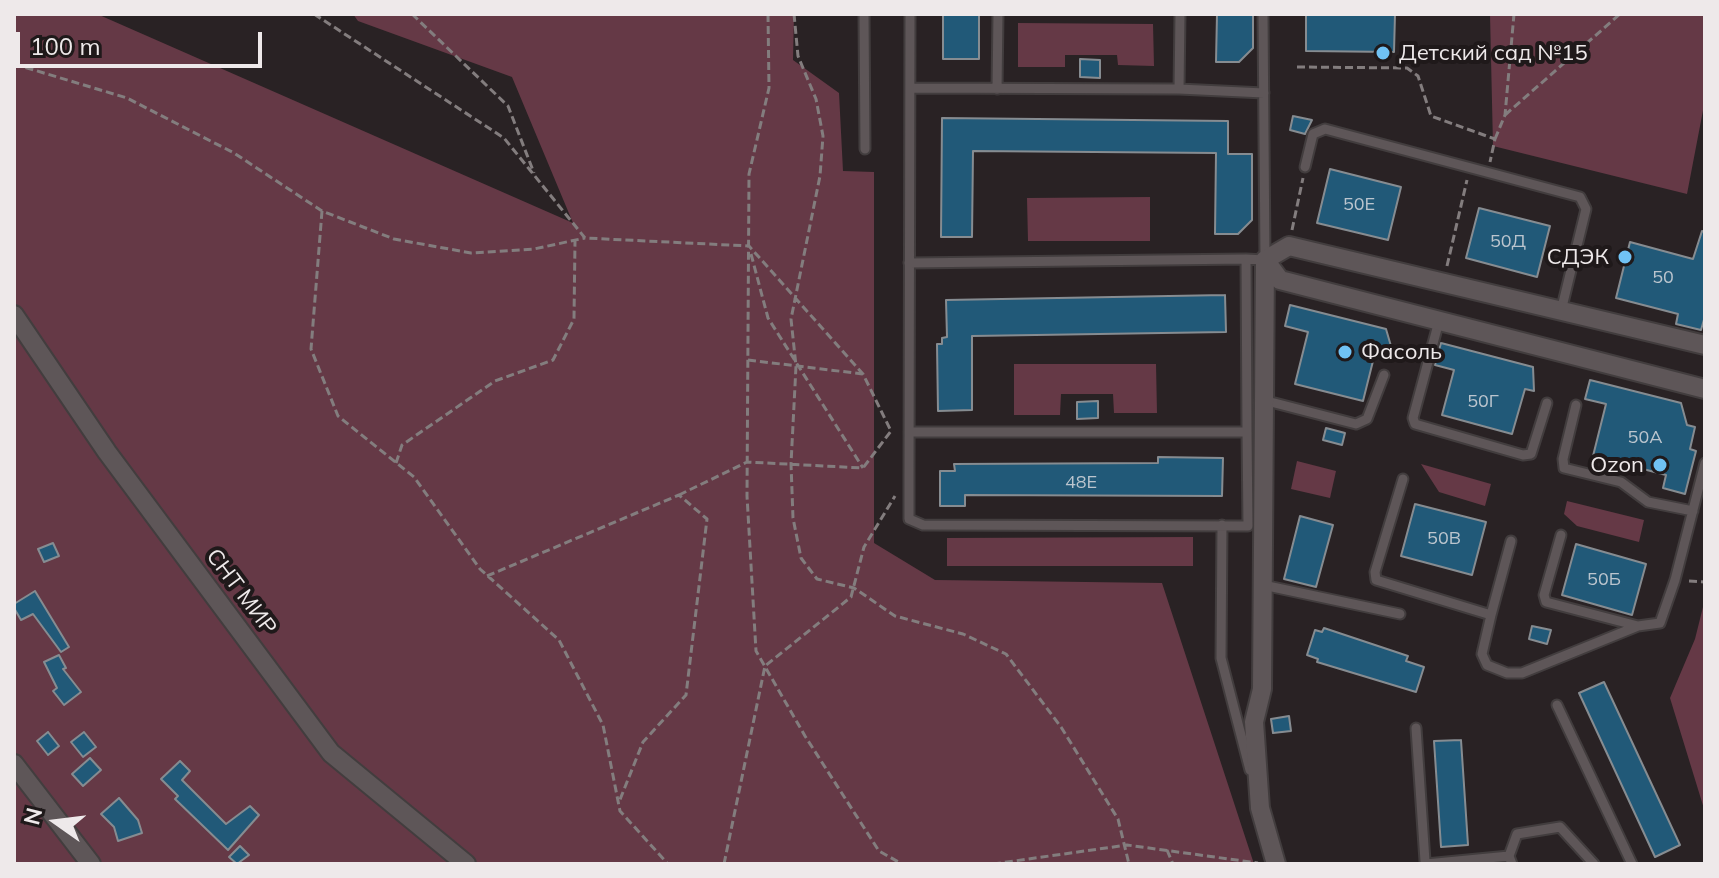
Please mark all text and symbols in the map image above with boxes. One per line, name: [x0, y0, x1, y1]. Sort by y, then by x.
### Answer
scale bar: [20, 16, 266, 66]
text: 100 m: [30, 31, 101, 61]
place label: Детский сад №15: [1399, 40, 1588, 66]
marker: Детский сад №15: [1374, 44, 1392, 62]
house number: 50Е: [1343, 194, 1375, 216]
house number: 50Д: [1490, 231, 1526, 253]
place label: СДЭК: [1547, 244, 1609, 270]
marker: СДЭК: [1616, 248, 1634, 266]
house number: 50: [1652, 267, 1674, 289]
place label: Фасоль: [1361, 339, 1442, 365]
marker: Фасоль: [1336, 343, 1354, 361]
house number: 50Г: [1467, 391, 1499, 413]
house number: 50А: [1628, 427, 1662, 449]
place label: Ozon: [1590, 452, 1644, 478]
marker: Ozon: [1651, 456, 1669, 474]
house number: 48Е: [1065, 472, 1097, 494]
house number: 50В: [1427, 528, 1461, 550]
street label: СНТ МИР: [200, 544, 282, 640]
house number: 50Б: [1587, 569, 1621, 591]
north arrow: [16, 782, 96, 862]
text: N: [17, 805, 48, 828]

